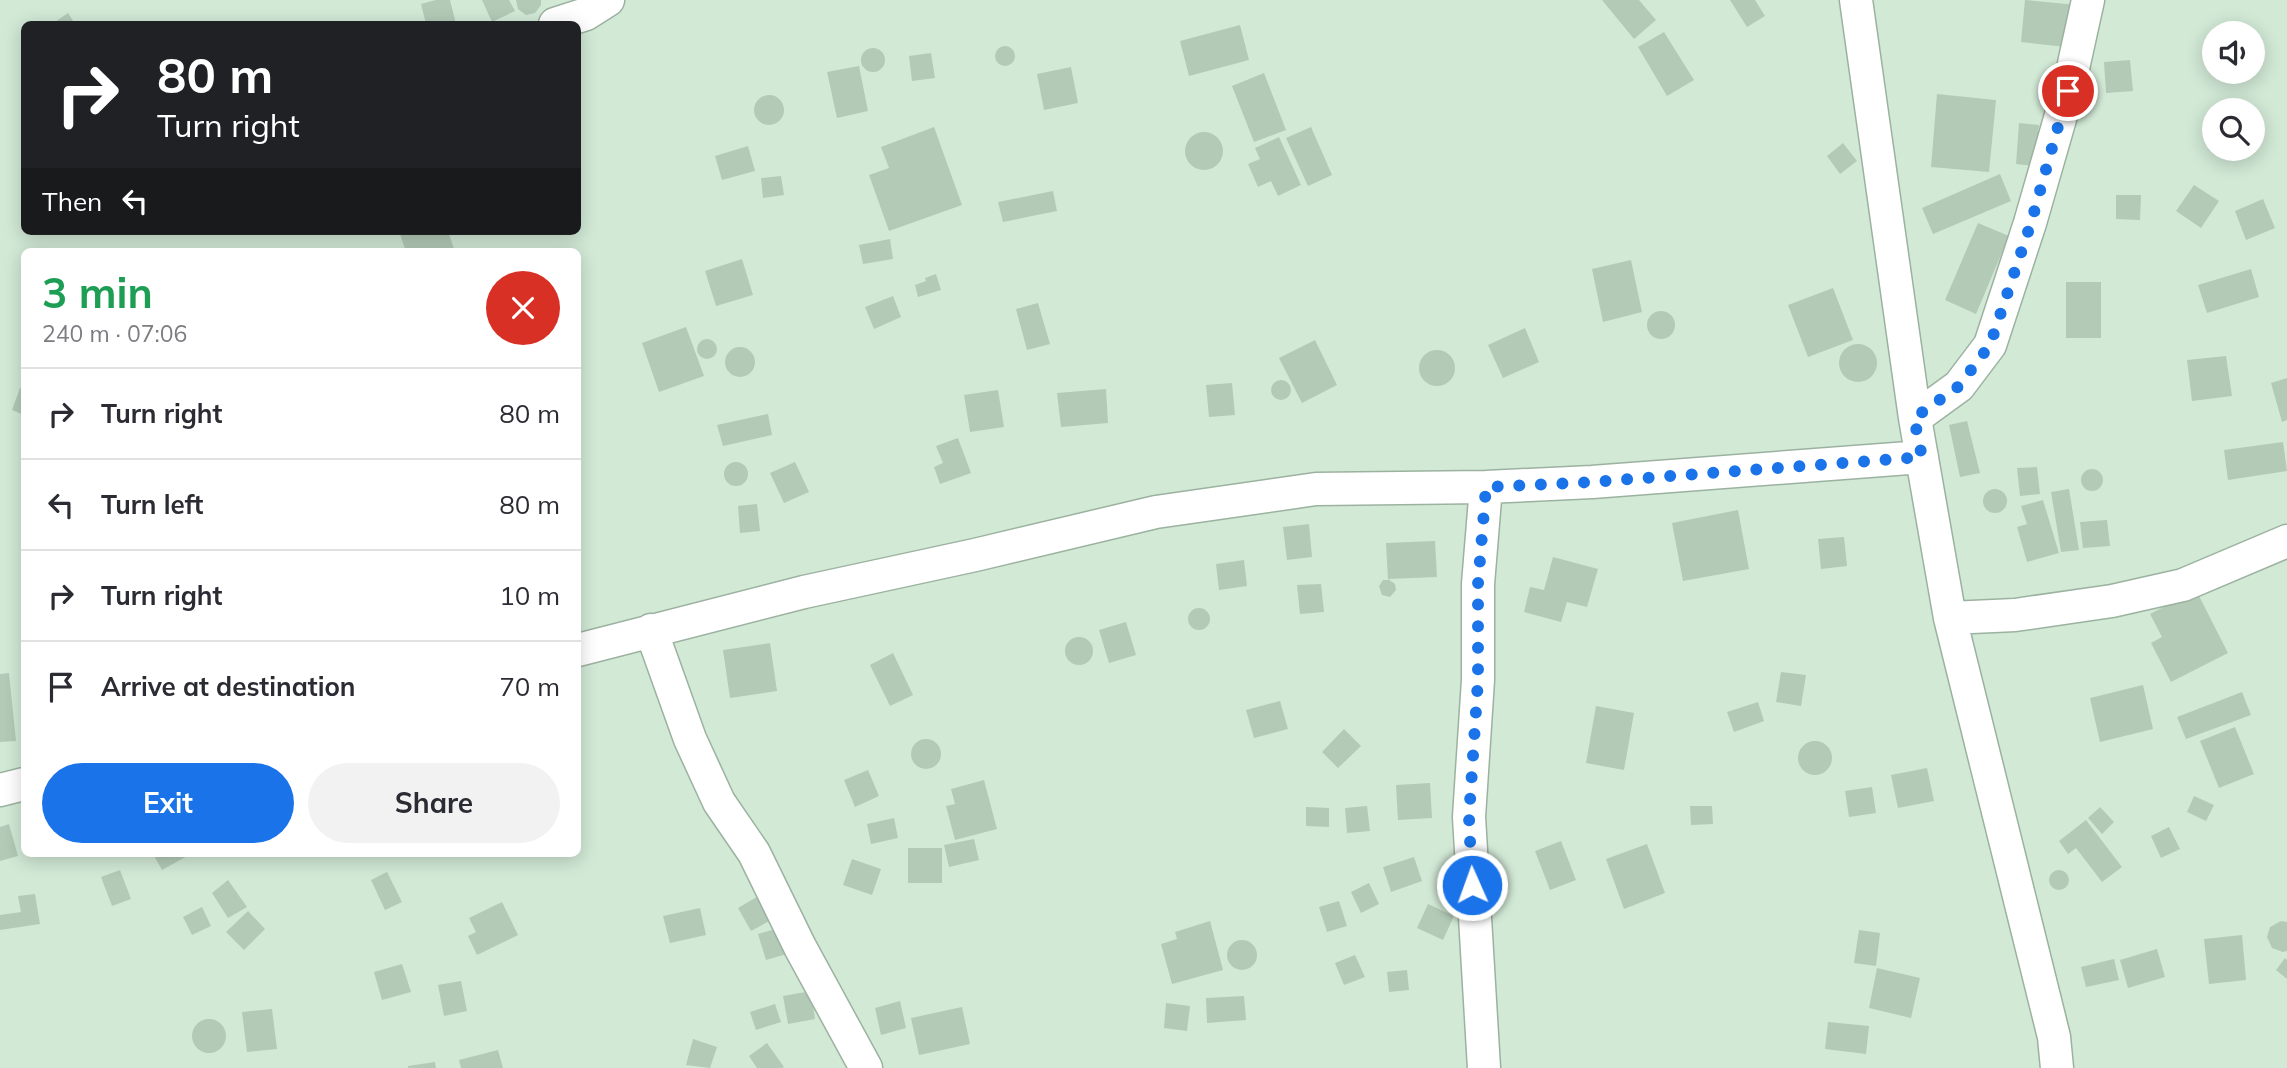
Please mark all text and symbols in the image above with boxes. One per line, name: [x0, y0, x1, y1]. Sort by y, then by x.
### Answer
map controls: [2202, 21, 2265, 161]
button: sound: [2202, 21, 2265, 84]
text: 80 m: [157, 44, 273, 105]
icon: right: [42, 49, 133, 140]
pin: [2038, 61, 2098, 121]
icon: arrive: [2049, 72, 2087, 110]
button: search: [2202, 98, 2265, 161]
text: Turn right: [157, 105, 300, 145]
icon: left: [116, 182, 154, 220]
text: Then: [42, 185, 102, 218]
text: 3 min: [42, 266, 153, 319]
button: close: [486, 271, 560, 345]
text: 240 m · 07:06: [42, 319, 187, 348]
icon: right: [42, 395, 80, 433]
text: Turn right: [101, 397, 222, 430]
text: 80 m: [499, 397, 560, 430]
icon: left: [42, 486, 80, 524]
text: Turn left: [101, 488, 203, 521]
text: 80 m: [499, 488, 560, 521]
icon: right: [42, 577, 80, 615]
text: Turn right: [101, 579, 222, 612]
text: 10 m: [499, 579, 560, 612]
icon: arrive: [42, 668, 80, 706]
text: Arrive at destination: [101, 670, 356, 703]
text: 70 m: [499, 670, 560, 703]
button: Exit: [42, 763, 294, 843]
button: Share: [308, 763, 560, 843]
position arrow: [1435, 848, 1509, 922]

